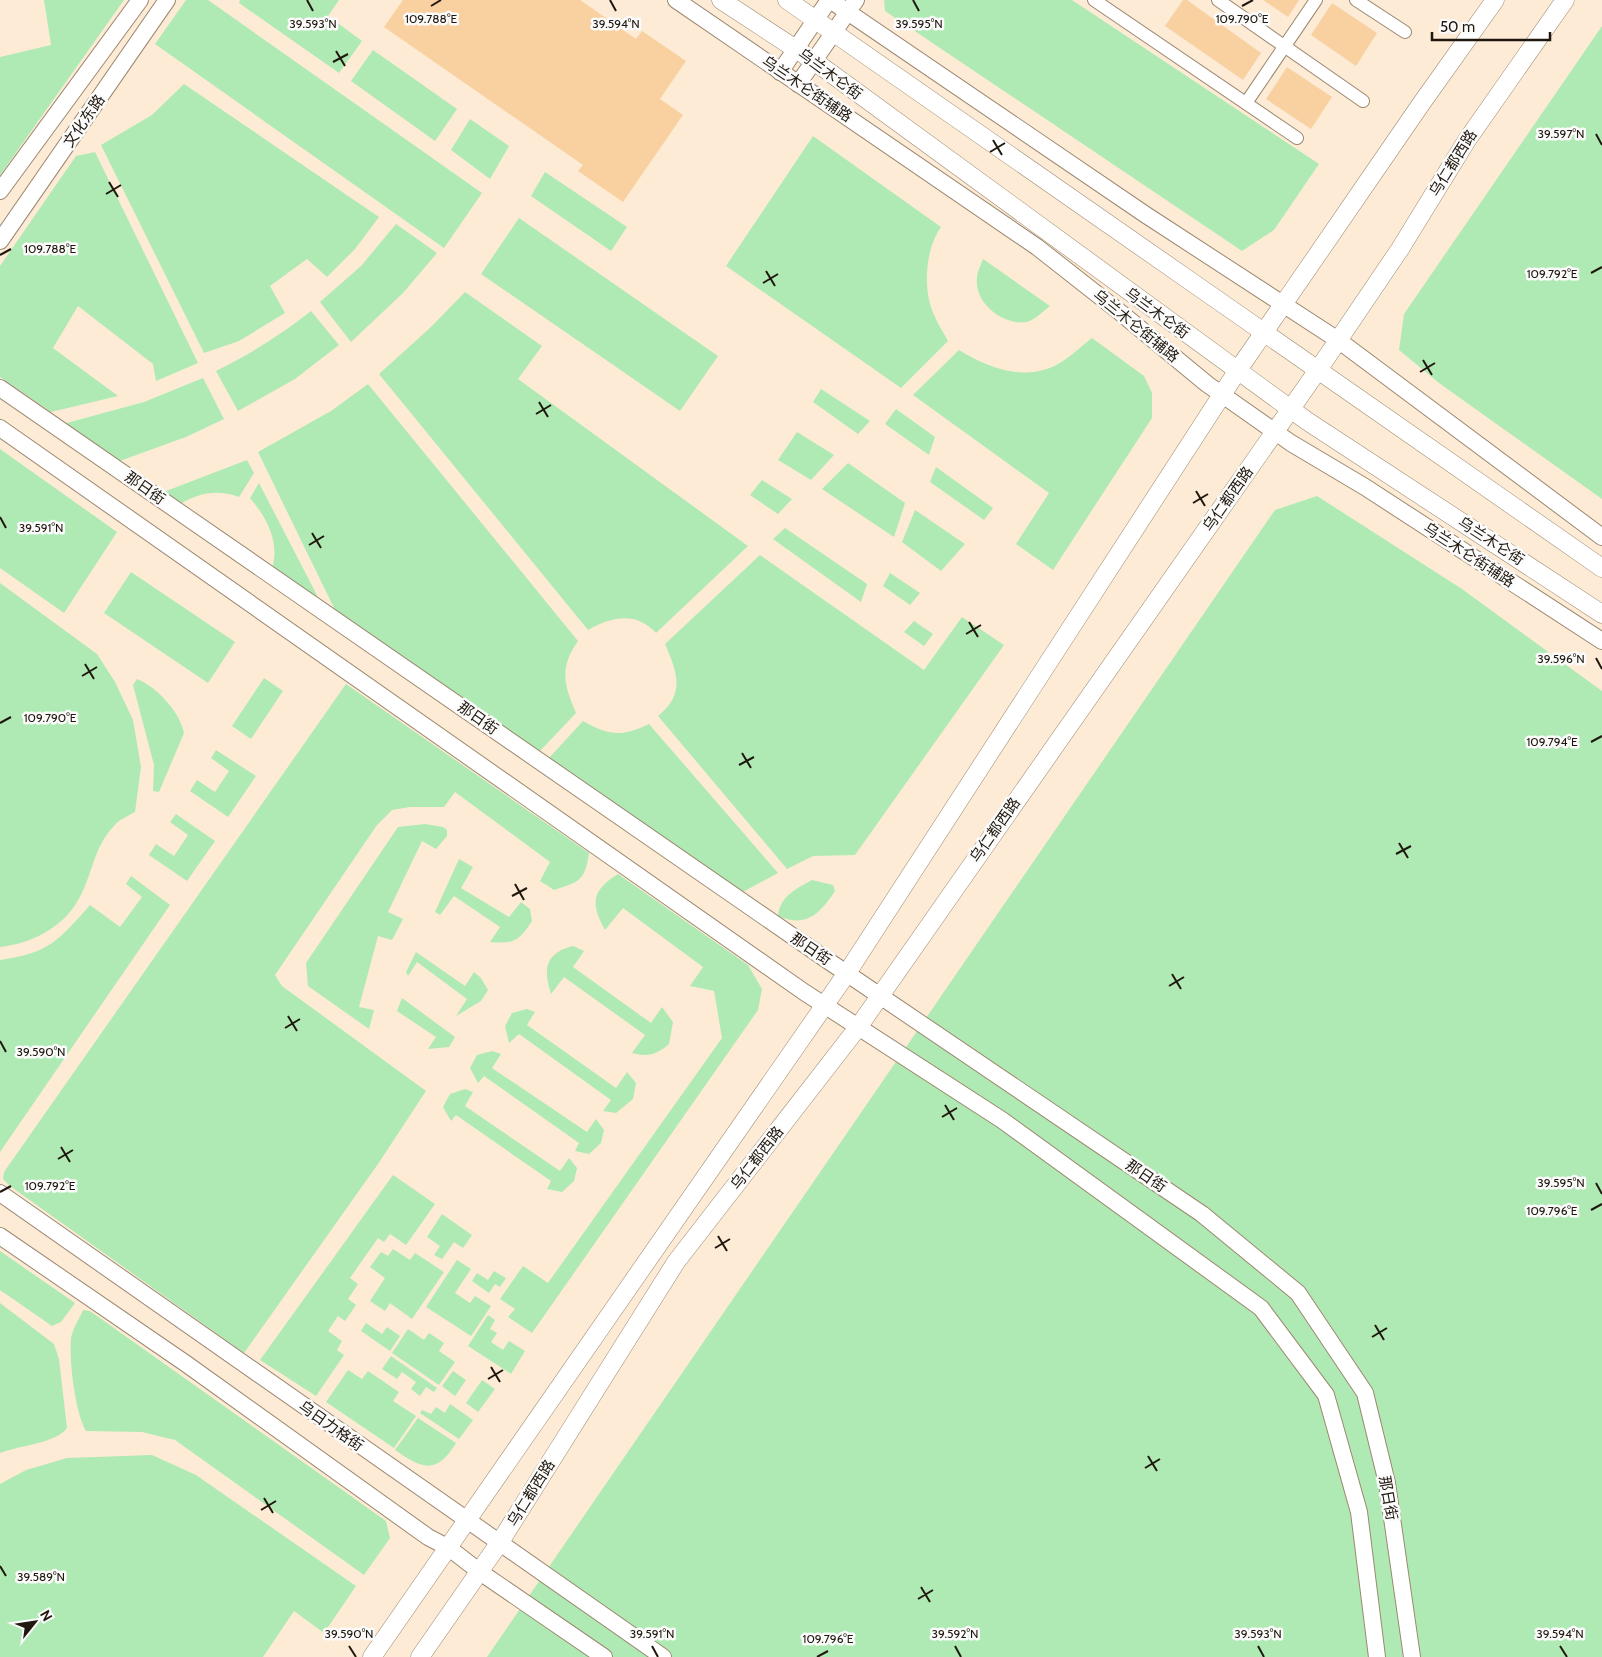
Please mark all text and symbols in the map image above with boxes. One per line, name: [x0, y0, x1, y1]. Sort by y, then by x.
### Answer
scale bar: [1432, 10, 1550, 42]
text: 109.788°E: [405, 11, 457, 26]
text: 109.790°E: [1216, 11, 1269, 26]
text: 39.593°N: [289, 16, 337, 31]
text: 39.594°N: [592, 16, 640, 31]
text: 39.595°N: [895, 16, 943, 31]
text: 50 m: [1440, 18, 1475, 36]
street label: 乌兰木仑街: [794, 45, 866, 103]
street label: 乌兰木仑街辅路: [758, 52, 856, 126]
street label: 文化东路: [59, 91, 109, 151]
street label: 乌仁都西路: [1425, 126, 1481, 200]
text: 39.597°N: [1538, 126, 1584, 141]
text: 109.788°E: [24, 241, 76, 256]
text: 109.792°E: [1527, 266, 1578, 281]
street label: 乌兰木仑街: [1121, 284, 1193, 342]
street label: 乌兰木仑街辅路: [1090, 286, 1182, 366]
street label: 乌仁都西路: [1199, 463, 1257, 535]
street label: 那日街: [121, 468, 169, 508]
street label: 乌兰木仑街: [1455, 513, 1527, 569]
street label: 乌兰木仑街辅路: [1420, 519, 1518, 591]
text: 39.591°N: [19, 520, 63, 535]
text: 39.596°N: [1537, 651, 1585, 666]
street label: 那日街: [454, 698, 502, 738]
text: 109.790°E: [24, 710, 77, 725]
text: 109.794°E: [1526, 734, 1578, 749]
street label: 乌仁都西路: [966, 794, 1024, 866]
street label: 那日街: [787, 929, 835, 969]
text: 39.590°N: [16, 1044, 66, 1059]
street label: 乌仁都西路: [727, 1123, 787, 1193]
street label: 那日街: [1122, 1156, 1170, 1196]
text: 39.595°N: [1537, 1175, 1585, 1190]
text: 109.792°E: [25, 1178, 76, 1193]
text: 109.796°E: [1526, 1203, 1578, 1218]
street label: 乌日力格街: [295, 1397, 367, 1455]
street label: 乌仁都西路: [503, 1456, 559, 1530]
street label: 那日街: [1375, 1474, 1401, 1522]
text: 39.589°N: [17, 1569, 65, 1584]
north arrow: [10, 1597, 60, 1647]
text: N: [36, 1607, 57, 1624]
text: 39.590°N: [324, 1626, 374, 1641]
text: 39.591°N: [630, 1626, 674, 1641]
text: 39.592°N: [931, 1626, 979, 1641]
text: 39.593°N: [1234, 1626, 1282, 1641]
text: 39.594°N: [1536, 1626, 1584, 1641]
text: 109.796°E: [802, 1631, 854, 1646]

